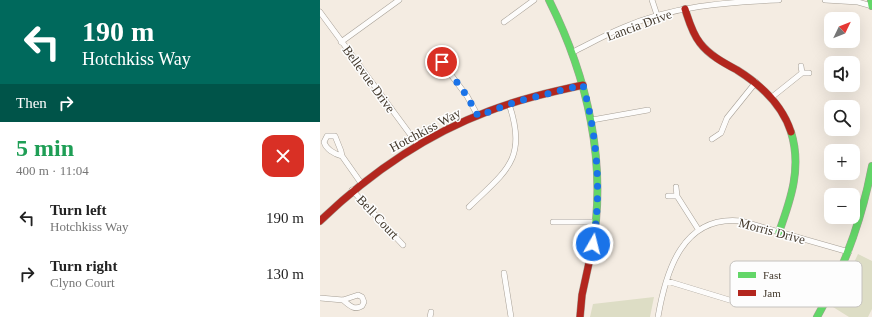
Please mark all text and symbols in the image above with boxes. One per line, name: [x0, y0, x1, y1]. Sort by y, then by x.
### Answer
street label: Lancia Drive: [604, 6, 674, 44]
north arrow: [824, 12, 860, 48]
map controls: [824, 12, 860, 224]
icon: left: [16, 16, 68, 68]
text: 190 m: [82, 16, 154, 47]
street label: Bellevue Drive: [340, 43, 398, 116]
pin: [425, 45, 459, 79]
text: Hotchkiss Way: [82, 49, 191, 69]
icon: arrive: [431, 51, 453, 73]
button: sound: [824, 56, 860, 92]
icon: right: [55, 92, 77, 114]
text: Then: [16, 95, 47, 111]
button: search: [824, 100, 860, 136]
street label: Hotchkiss Way: [387, 105, 464, 155]
text: 5 min: [16, 135, 74, 161]
button: close: [262, 135, 304, 177]
button: +: [824, 144, 860, 180]
text: 400 m · 11:04: [16, 163, 89, 178]
button: −: [824, 188, 860, 224]
street label: Bell Court: [354, 192, 402, 242]
text: Turn left: [50, 202, 107, 218]
icon: left: [16, 207, 38, 229]
text: 190 m: [266, 210, 304, 226]
street label: Morris Drive: [737, 215, 807, 247]
text: Hotchkiss Way: [50, 219, 129, 234]
position arrow: [572, 223, 614, 265]
text: Turn right: [50, 258, 117, 274]
legend: [730, 261, 862, 307]
icon: right: [16, 263, 38, 285]
text: 130 m: [266, 266, 304, 282]
text: Fast: [763, 269, 781, 281]
text: Clyno Court: [50, 275, 115, 290]
text: Jam: [763, 287, 781, 299]

